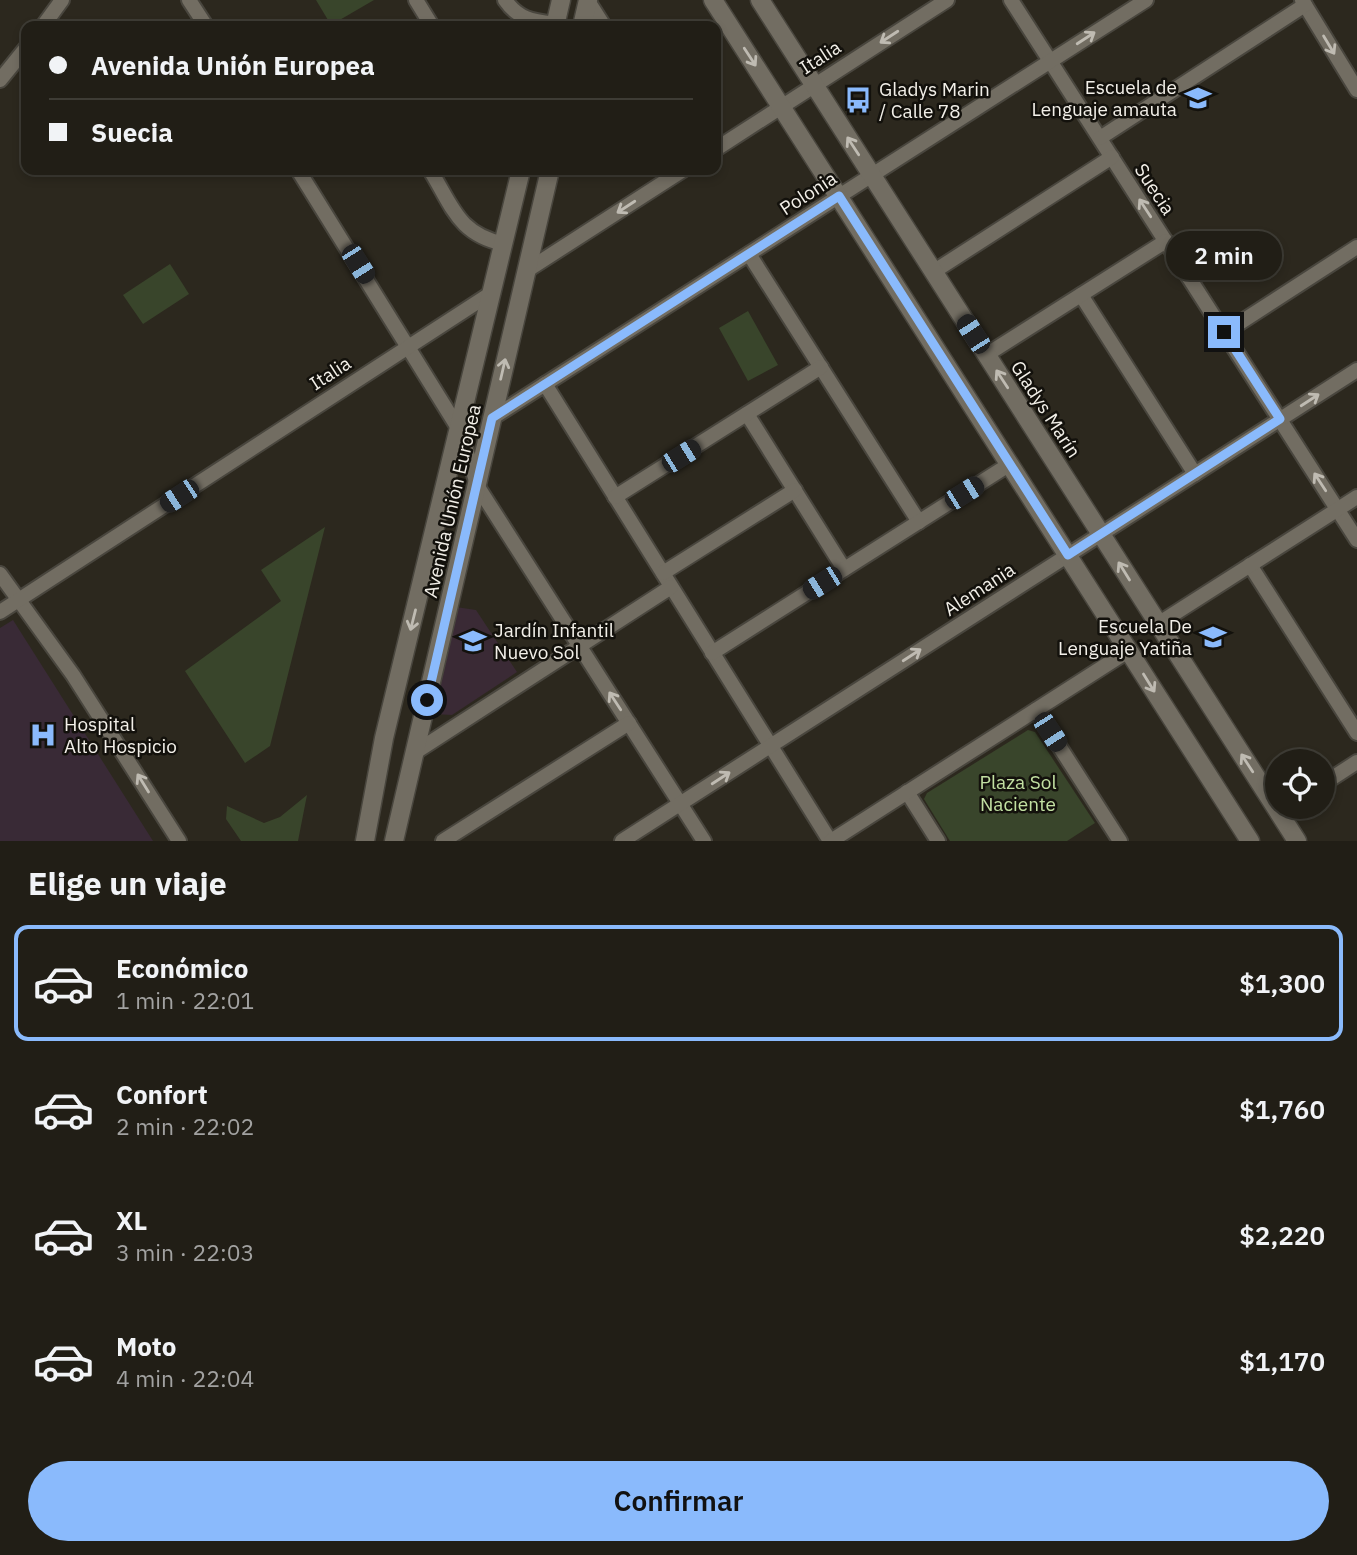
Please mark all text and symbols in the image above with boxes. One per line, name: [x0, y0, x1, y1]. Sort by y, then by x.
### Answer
one-way arrow: [880, 30, 900, 44]
one-way arrow: [1076, 31, 1095, 46]
street label: Italia: [795, 35, 845, 79]
one-way arrow: [1322, 35, 1337, 54]
one-way arrow: [743, 47, 757, 67]
text: Avenida Unión Europea: [91, 48, 375, 82]
place label: Escuela de Lenguaje amauta: [1031, 75, 1177, 121]
place label: Gladys Marin / Calle 78: [879, 77, 990, 123]
school or university icon: Escuela de Lenguaje amauta: [1183, 83, 1213, 113]
bus stop icon: Gladys Marin / Calle 78: [843, 85, 873, 115]
text: Suecia: [91, 115, 173, 149]
one-way arrow: [846, 137, 860, 157]
street label: Suecia: [1129, 159, 1181, 219]
street label: Polonia: [775, 166, 841, 220]
one-way arrow: [1137, 199, 1151, 219]
one-way arrow: [616, 200, 636, 214]
callout: 2 min: [1166, 230, 1282, 280]
text: 2 min: [1194, 240, 1254, 270]
car: [338, 241, 379, 287]
car: [953, 311, 994, 357]
route end: [1208, 316, 1240, 348]
street label: Italia: [305, 351, 355, 395]
street label: Gladys Marín: [1006, 356, 1086, 462]
one-way arrow: [497, 358, 510, 381]
one-way arrow: [994, 370, 1008, 390]
one-way arrow: [1300, 393, 1319, 407]
street label: Avenida Unión Europea: [418, 402, 486, 600]
car: [658, 436, 705, 476]
car: [941, 473, 988, 513]
one-way arrow: [1313, 473, 1327, 493]
car: [156, 476, 203, 516]
street label: Alemania: [939, 557, 1019, 621]
one-way arrow: [1117, 562, 1132, 581]
car: [799, 563, 846, 603]
one-way arrow: [406, 608, 419, 631]
place label: Escuela De Lenguaje Yatiña: [1058, 614, 1192, 660]
place label: Jardín Infantil Nuevo Sol: [494, 618, 614, 664]
school or university icon: Escuela De Lenguaje Yatiña: [1198, 622, 1228, 652]
school or university icon: Jardín Infantil Nuevo Sol: [458, 626, 488, 656]
one-way arrow: [902, 648, 922, 662]
one-way arrow: [1141, 673, 1156, 692]
route start: [411, 684, 443, 716]
one-way arrow: [607, 691, 621, 711]
car: [1030, 709, 1071, 755]
place label: Hospital Alto Hospicio: [64, 712, 177, 758]
hospital icon: Hospital Alto Hospicio: [28, 720, 58, 750]
map controls: [1265, 749, 1335, 819]
button: locate: [1265, 749, 1335, 819]
one-way arrow: [1239, 754, 1254, 773]
one-way arrow: [710, 770, 730, 784]
park label: Plaza Sol Naciente: [979, 770, 1057, 816]
one-way arrow: [135, 774, 149, 794]
text: Elige un viaje: [28, 862, 227, 904]
text: Económico: [116, 951, 248, 985]
icon: car: [32, 952, 95, 1015]
text: $1,300: [1239, 966, 1325, 1000]
text: 1 min · 22:01: [116, 985, 254, 1015]
text: Confort: [116, 1077, 208, 1111]
icon: car: [32, 1078, 95, 1141]
text: $1,760: [1239, 1092, 1325, 1126]
text: 2 min · 22:02: [116, 1111, 254, 1141]
text: XL: [116, 1203, 147, 1237]
icon: car: [32, 1204, 95, 1267]
text: $2,220: [1239, 1218, 1325, 1252]
text: 3 min · 22:03: [116, 1237, 254, 1267]
text: Moto: [116, 1329, 176, 1363]
icon: car: [32, 1330, 95, 1393]
text: $1,170: [1239, 1344, 1325, 1378]
text: 4 min · 22:04: [116, 1363, 254, 1393]
button: Confirmar: [28, 1461, 1329, 1541]

